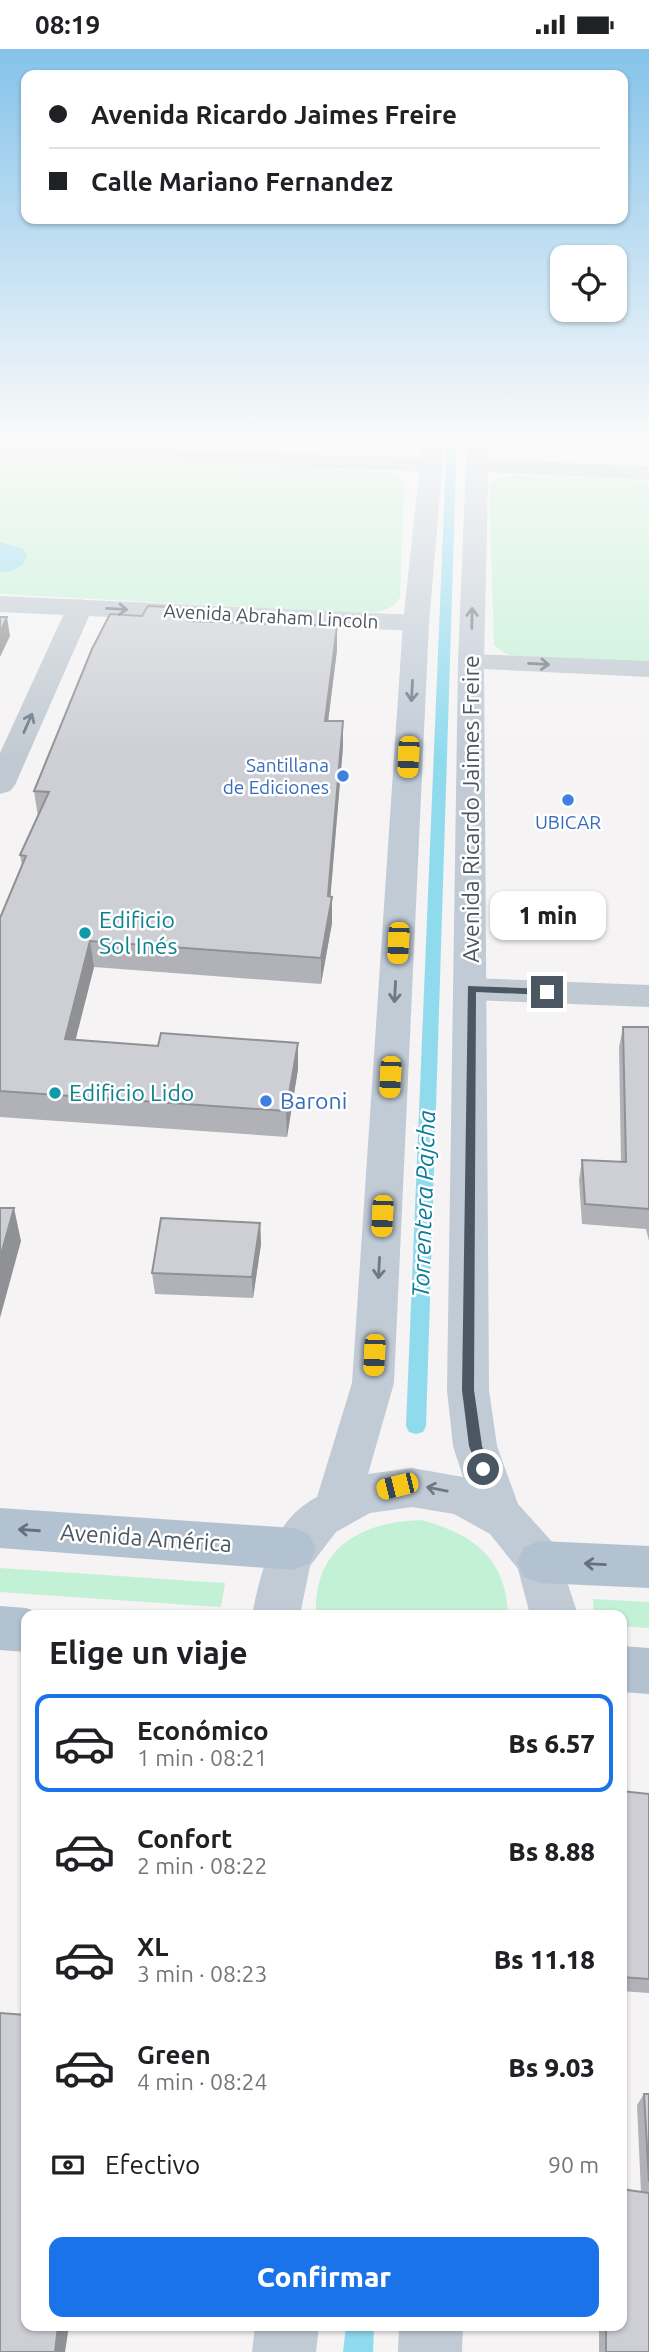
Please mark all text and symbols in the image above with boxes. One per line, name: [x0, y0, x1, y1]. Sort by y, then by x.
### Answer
text: 08:19: [35, 10, 100, 39]
text: Avenida Ricardo Jaimes Freire: [91, 100, 457, 129]
text: Calle Mariano Fernandez: [91, 167, 393, 196]
map controls: [550, 245, 627, 322]
button: locate: [550, 245, 627, 322]
street label: Avenida Abraham Lincoln: [163, 599, 379, 633]
one-way arrow: [105, 603, 128, 616]
one-way arrow: [465, 606, 479, 629]
street label: Avenida Ricardo Jaimes Freire: [458, 655, 483, 963]
one-way arrow: [528, 658, 551, 671]
one-way arrow: [405, 680, 418, 702]
one-way arrow: [22, 713, 35, 734]
car: [397, 735, 420, 779]
place label: Santillana de Ediciones: [223, 754, 329, 798]
marker: Santillana de Ediciones: [335, 768, 351, 784]
marker: UBICAR: [560, 792, 576, 808]
place label: UBICAR: [535, 811, 601, 833]
callout: 1 min: [489, 891, 605, 939]
text: 1 min: [519, 903, 577, 928]
place label: Edificio Sol Inés: [99, 907, 178, 958]
car: [387, 921, 410, 965]
marker: Edificio Sol Inés: [77, 925, 93, 941]
route end: [531, 976, 563, 1008]
one-way arrow: [388, 980, 401, 1003]
car: [379, 1055, 402, 1099]
place label: Edificio Lido: [69, 1080, 194, 1105]
marker: Edificio Lido: [47, 1085, 63, 1101]
place label: Baroni: [280, 1088, 347, 1113]
marker: Baroni: [258, 1093, 274, 1109]
water label: Torrentera Pajcha: [407, 1110, 440, 1298]
car: [371, 1194, 394, 1238]
one-way arrow: [373, 1256, 386, 1279]
car: [363, 1333, 386, 1377]
route start: [467, 1453, 499, 1485]
car: [375, 1471, 420, 1501]
one-way arrow: [426, 1482, 449, 1495]
street label: Avenida América: [59, 1519, 233, 1556]
one-way arrow: [18, 1523, 41, 1536]
one-way arrow: [584, 1557, 606, 1570]
text: Elige un viaje: [49, 1634, 248, 1670]
icon: car: [53, 1712, 116, 1775]
text: Económico: [137, 1716, 269, 1745]
text: Bs 6.57: [508, 1729, 595, 1758]
text: 1 min · 08:21: [137, 1745, 268, 1770]
icon: car: [53, 1820, 116, 1883]
text: Confort: [137, 1824, 232, 1853]
text: Bs 8.88: [508, 1837, 595, 1866]
text: 2 min · 08:22: [137, 1853, 268, 1878]
icon: car: [53, 1928, 116, 1991]
text: XL: [137, 1932, 168, 1961]
text: Bs 11.18: [494, 1945, 595, 1974]
text: 3 min · 08:23: [137, 1961, 268, 1986]
icon: car: [53, 2036, 116, 2099]
text: Green: [137, 2040, 211, 2069]
text: Bs 9.03: [508, 2053, 595, 2082]
text: 4 min · 08:24: [137, 2069, 268, 2094]
icon: cash: [49, 2146, 87, 2184]
text: Efectivo: [105, 2150, 200, 2179]
text: 90 m: [548, 2152, 599, 2177]
button: Confirmar: [49, 2237, 599, 2317]

